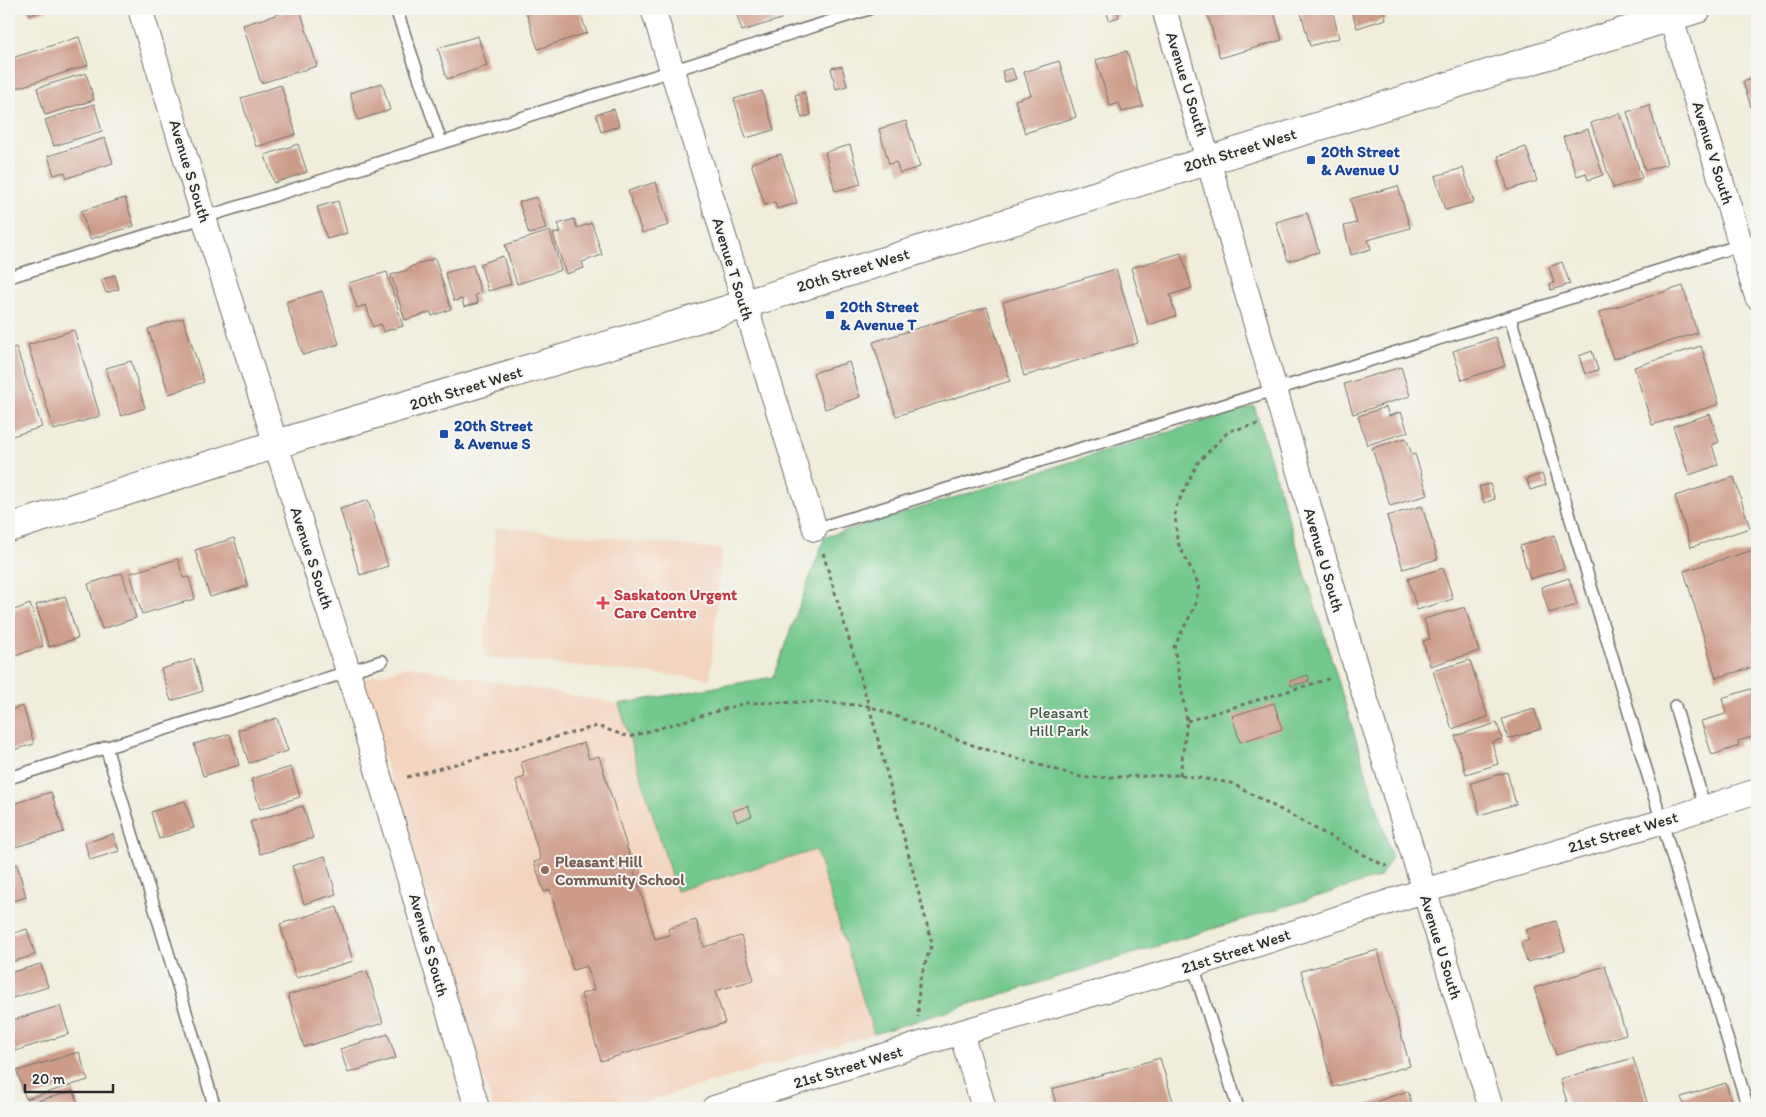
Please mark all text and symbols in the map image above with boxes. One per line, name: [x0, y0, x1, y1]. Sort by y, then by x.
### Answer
street label: Avenue U South: [1162, 30, 1212, 138]
street label: Avenue V South: [1688, 99, 1738, 207]
street label: Avenue S South: [165, 117, 215, 225]
street label: 20th Street West: [1181, 124, 1299, 176]
place label: 20th Street & Avenue U: [1321, 142, 1400, 179]
marker: 20th Street & Avenue U: [1305, 154, 1317, 166]
street label: Avenue T South: [708, 215, 758, 323]
street label: 20th Street West: [794, 244, 912, 296]
place label: 20th Street & Avenue T: [840, 297, 919, 334]
marker: 20th Street & Avenue T: [824, 309, 836, 321]
street label: 20th Street West: [407, 362, 525, 414]
place label: 20th Street & Avenue S: [454, 416, 533, 453]
marker: 20th Street & Avenue S: [438, 428, 450, 440]
street label: Avenue S South: [287, 504, 337, 612]
street label: Avenue U South: [1300, 505, 1348, 615]
place label: Saskatoon Urgent Care Centre: [614, 585, 737, 622]
marker: Saskatoon Urgent Care Centre: [596, 596, 610, 610]
park label: Pleasant Hill Park: [1029, 703, 1089, 740]
street label: 21st Street West: [1566, 807, 1680, 857]
place label: Pleasant Hill Community School: [555, 852, 685, 890]
marker: Pleasant Hill Community School: [539, 864, 551, 876]
street label: Avenue S South: [405, 891, 453, 999]
street label: Avenue U South: [1416, 893, 1466, 1001]
street label: 21st Street West: [1179, 924, 1293, 978]
street label: 21st Street West: [791, 1041, 905, 1093]
scale bar: [25, 1062, 112, 1094]
text: 20 m: [32, 1070, 66, 1088]

